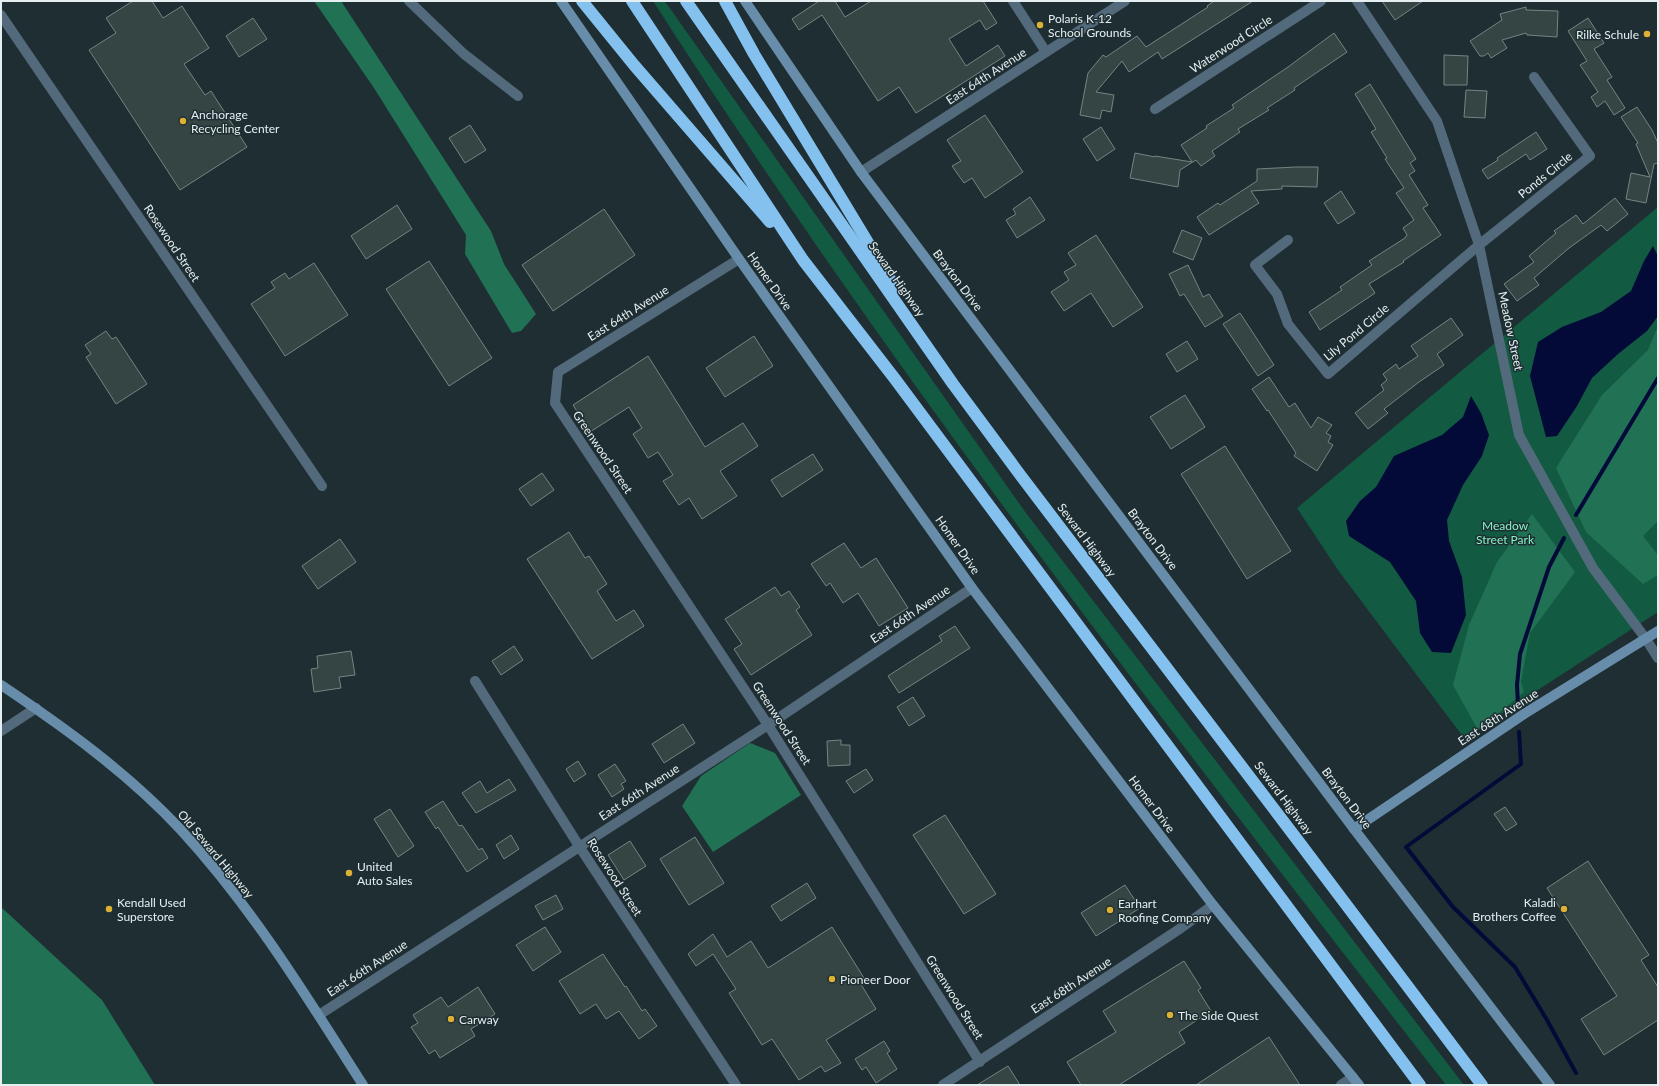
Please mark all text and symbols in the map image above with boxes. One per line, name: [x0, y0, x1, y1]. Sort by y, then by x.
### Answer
place label: Polaris K-12 School Grounds: [1048, 11, 1131, 40]
street label: Waterwood Circle: [1187, 12, 1275, 76]
marker: Polaris K-12 School Grounds: [1035, 20, 1045, 30]
place label: Rilke Schule: [1576, 27, 1639, 42]
marker: Rilke Schule: [1642, 29, 1652, 39]
street label: East 64th Avenue: [943, 44, 1029, 108]
place label: Anchorage Recycling Center: [191, 107, 280, 136]
marker: Anchorage Recycling Center: [178, 116, 188, 126]
street label: Ponds Circle: [1515, 149, 1575, 201]
street label: Rosewood Street: [141, 202, 204, 285]
street label: Seward Highway: [866, 239, 929, 320]
street label: Brayton Drive: [930, 246, 986, 314]
street label: Homer Drive: [744, 249, 796, 313]
street label: East 64th Avenue: [585, 282, 671, 344]
street label: Meadow Street: [1495, 290, 1527, 373]
street label: Lily Pond Circle: [1320, 300, 1392, 364]
street label: Greenwood Street: [570, 408, 637, 497]
street label: Seward Highway: [1054, 500, 1120, 580]
street label: Brayton Drive: [1125, 505, 1181, 573]
street label: Homer Drive: [932, 513, 984, 577]
park label: Meadow Street Park: [1476, 518, 1535, 547]
street label: East 66th Avenue: [867, 582, 953, 646]
street label: Greenwood Street: [749, 678, 815, 768]
street label: East 68th Avenue: [1455, 685, 1541, 749]
street label: Seward Highway: [1251, 758, 1317, 838]
street label: East 66th Avenue: [596, 760, 682, 824]
street label: Brayton Drive: [1319, 764, 1375, 832]
street label: Homer Drive: [1126, 772, 1178, 836]
street label: Old Seward Highway: [175, 807, 258, 902]
street label: Rosewood Street: [584, 835, 646, 919]
place label: United Auto Sales: [357, 859, 413, 888]
marker: United Auto Sales: [344, 868, 354, 878]
place label: Kendall Used Superstore: [117, 895, 186, 924]
place label: Kaladi Brothers Coffee: [1473, 895, 1556, 924]
place label: Earhart Roofing Company: [1118, 896, 1212, 925]
marker: Kendall Used Superstore: [104, 904, 114, 914]
marker: Kaladi Brothers Coffee: [1559, 904, 1569, 914]
marker: Earhart Roofing Company: [1105, 905, 1115, 915]
street label: East 66th Avenue: [324, 936, 410, 1000]
street label: Greenwood Street: [923, 952, 987, 1042]
street label: East 68th Avenue: [1028, 953, 1114, 1017]
place label: Pioneer Door: [840, 972, 911, 987]
marker: Pioneer Door: [827, 974, 837, 984]
place label: The Side Quest: [1178, 1008, 1259, 1023]
marker: The Side Quest: [1165, 1010, 1175, 1020]
place label: Carway: [459, 1012, 500, 1027]
marker: Carway: [446, 1014, 456, 1024]

